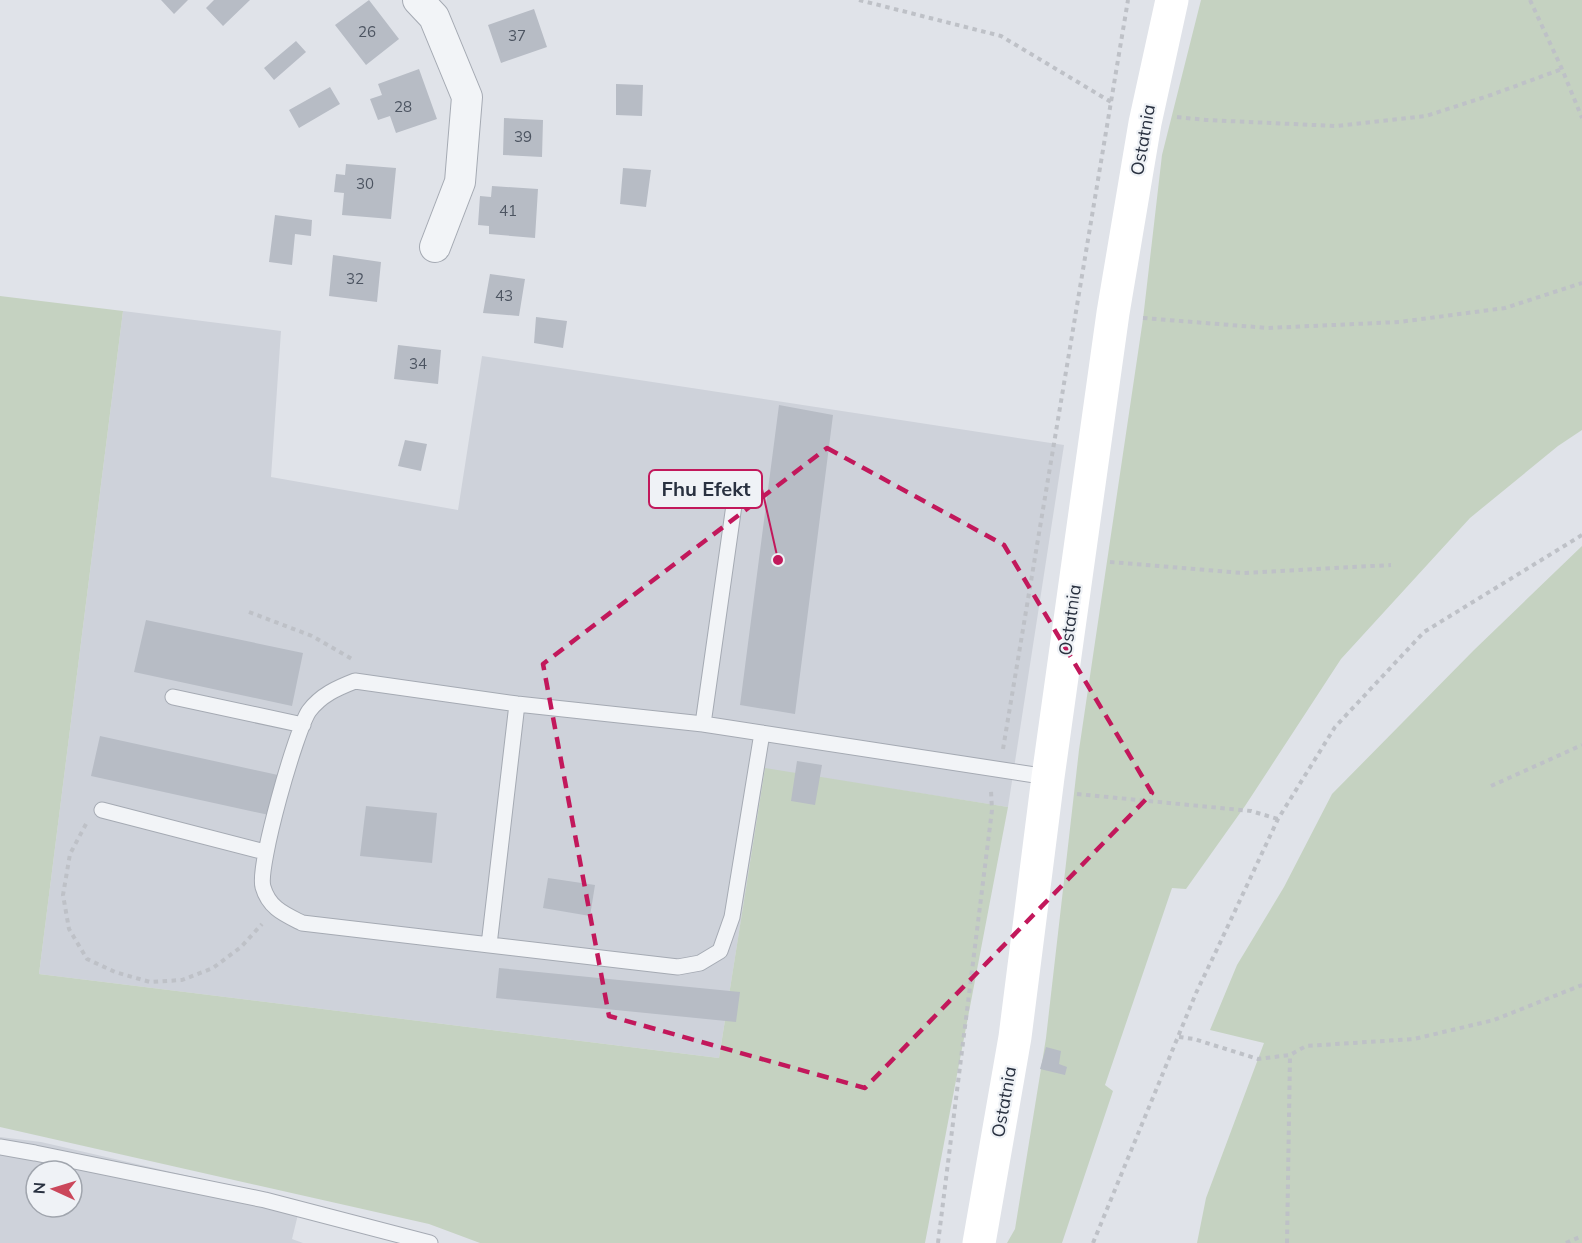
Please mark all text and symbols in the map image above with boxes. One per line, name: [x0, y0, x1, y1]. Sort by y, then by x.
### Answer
house number: 26: [358, 22, 376, 41]
house number: 37: [508, 26, 526, 45]
house number: 28: [394, 97, 412, 116]
street label: Ostatnia: [1125, 103, 1160, 177]
house number: 39: [514, 127, 532, 146]
house number: 30: [356, 174, 374, 193]
house number: 41: [499, 201, 517, 220]
house number: 32: [346, 269, 364, 288]
house number: 43: [495, 286, 513, 305]
house number: 34: [409, 354, 427, 373]
callout: Fhu Efekt: [649, 470, 762, 508]
text: Fhu Efekt: [661, 476, 751, 501]
street label: Ostatnia: [1053, 583, 1086, 657]
street label: Ostatnia: [986, 1065, 1021, 1139]
north arrow: [24, 1159, 84, 1219]
text: N: [29, 1181, 49, 1195]

